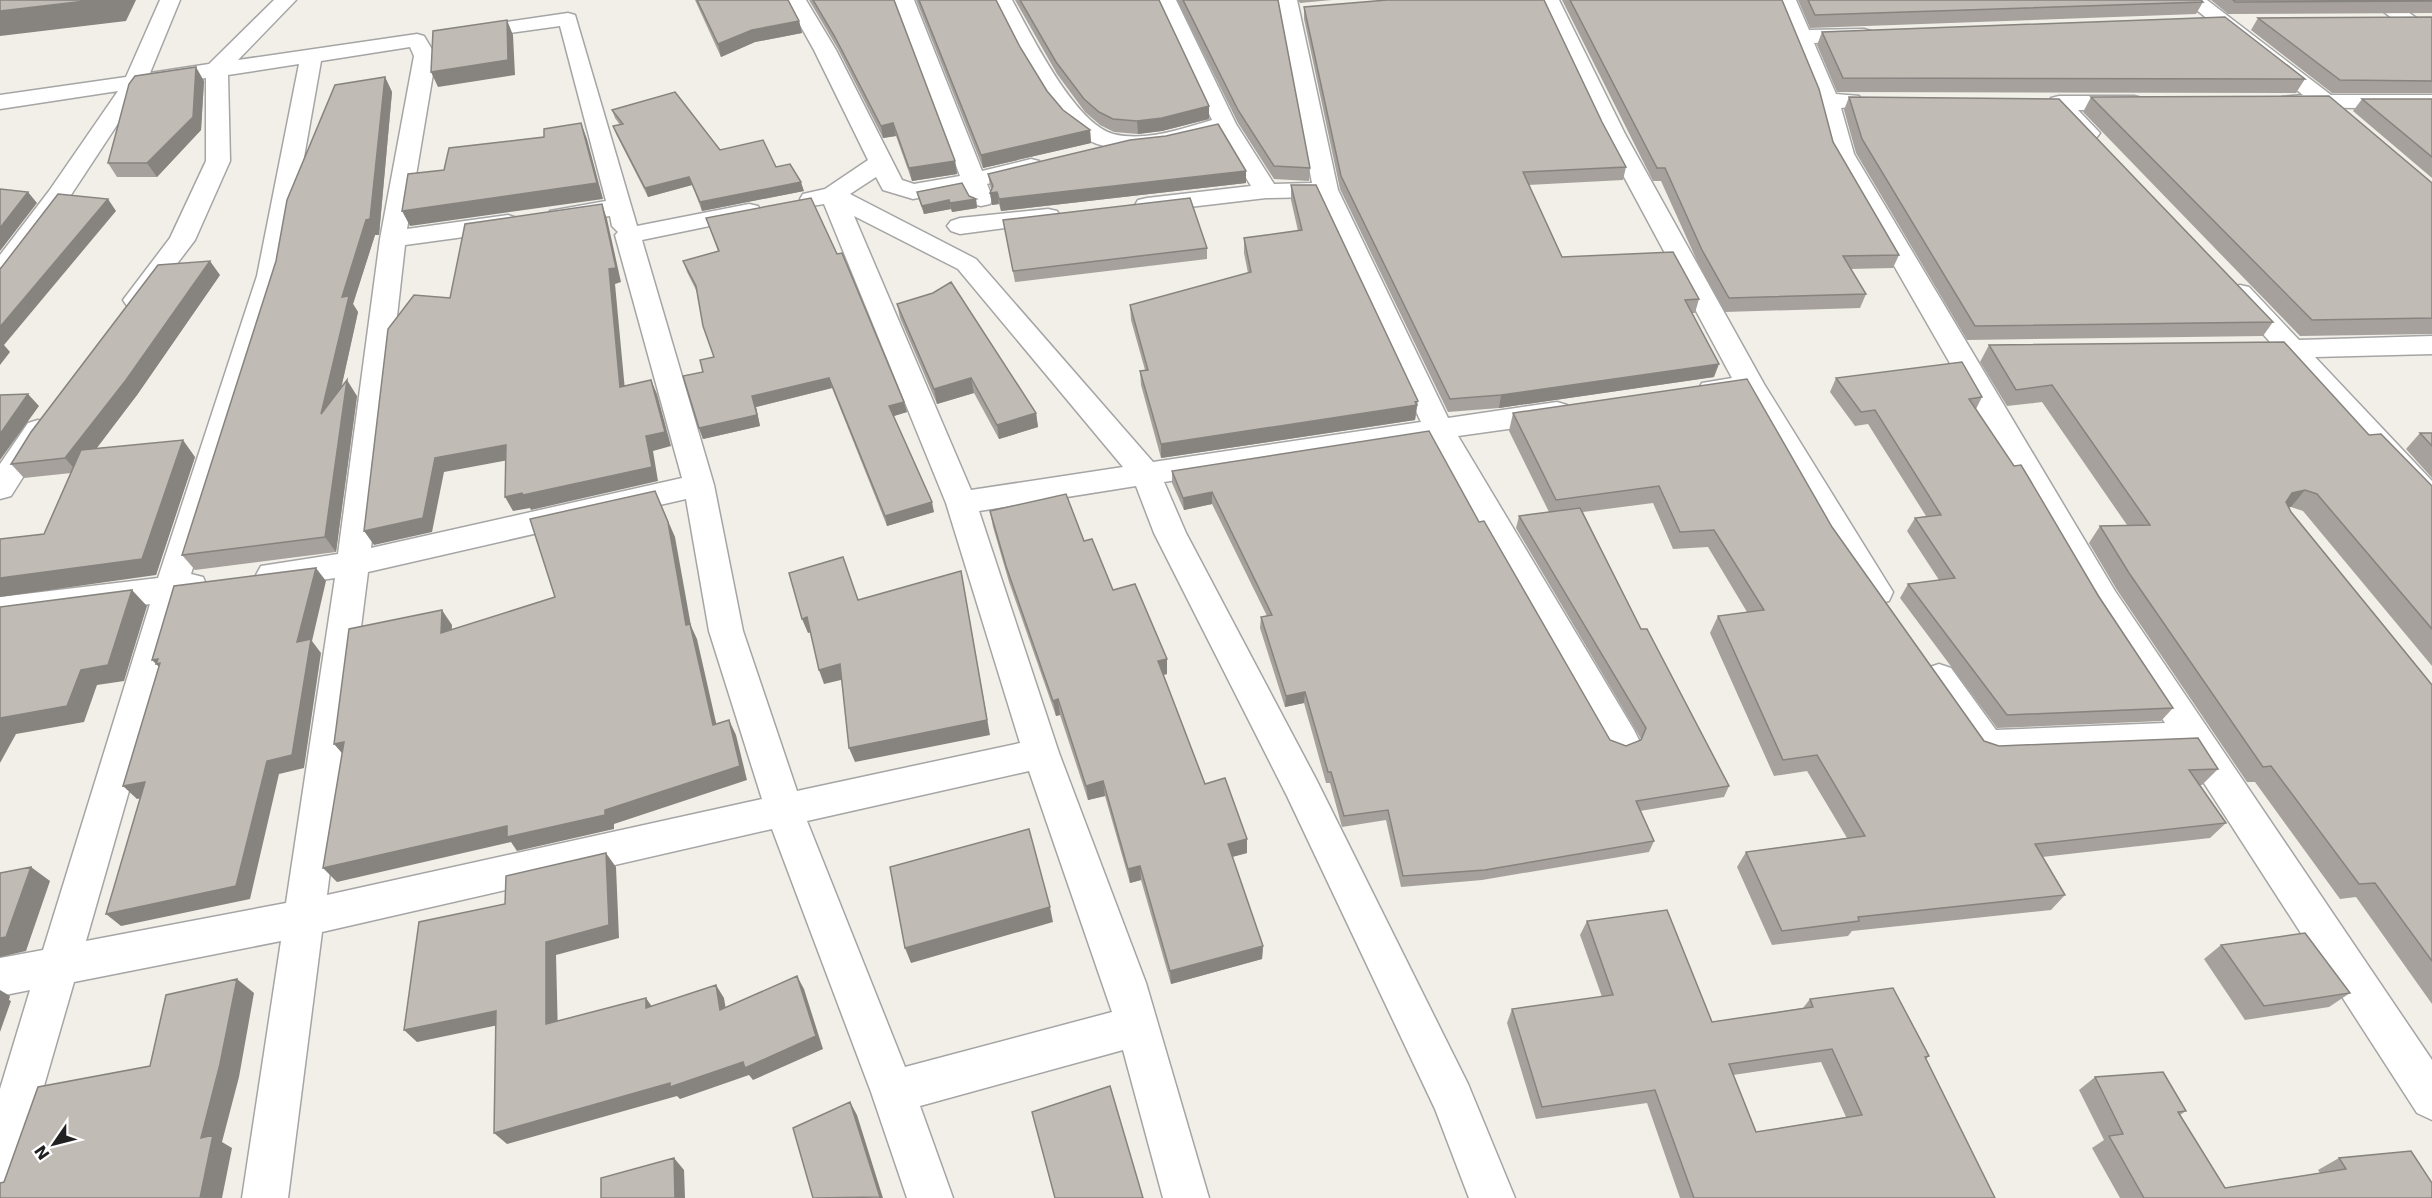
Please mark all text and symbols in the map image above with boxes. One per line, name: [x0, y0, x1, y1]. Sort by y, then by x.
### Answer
north arrow: [24, 1114, 84, 1174]
text: N: [31, 1141, 54, 1163]

